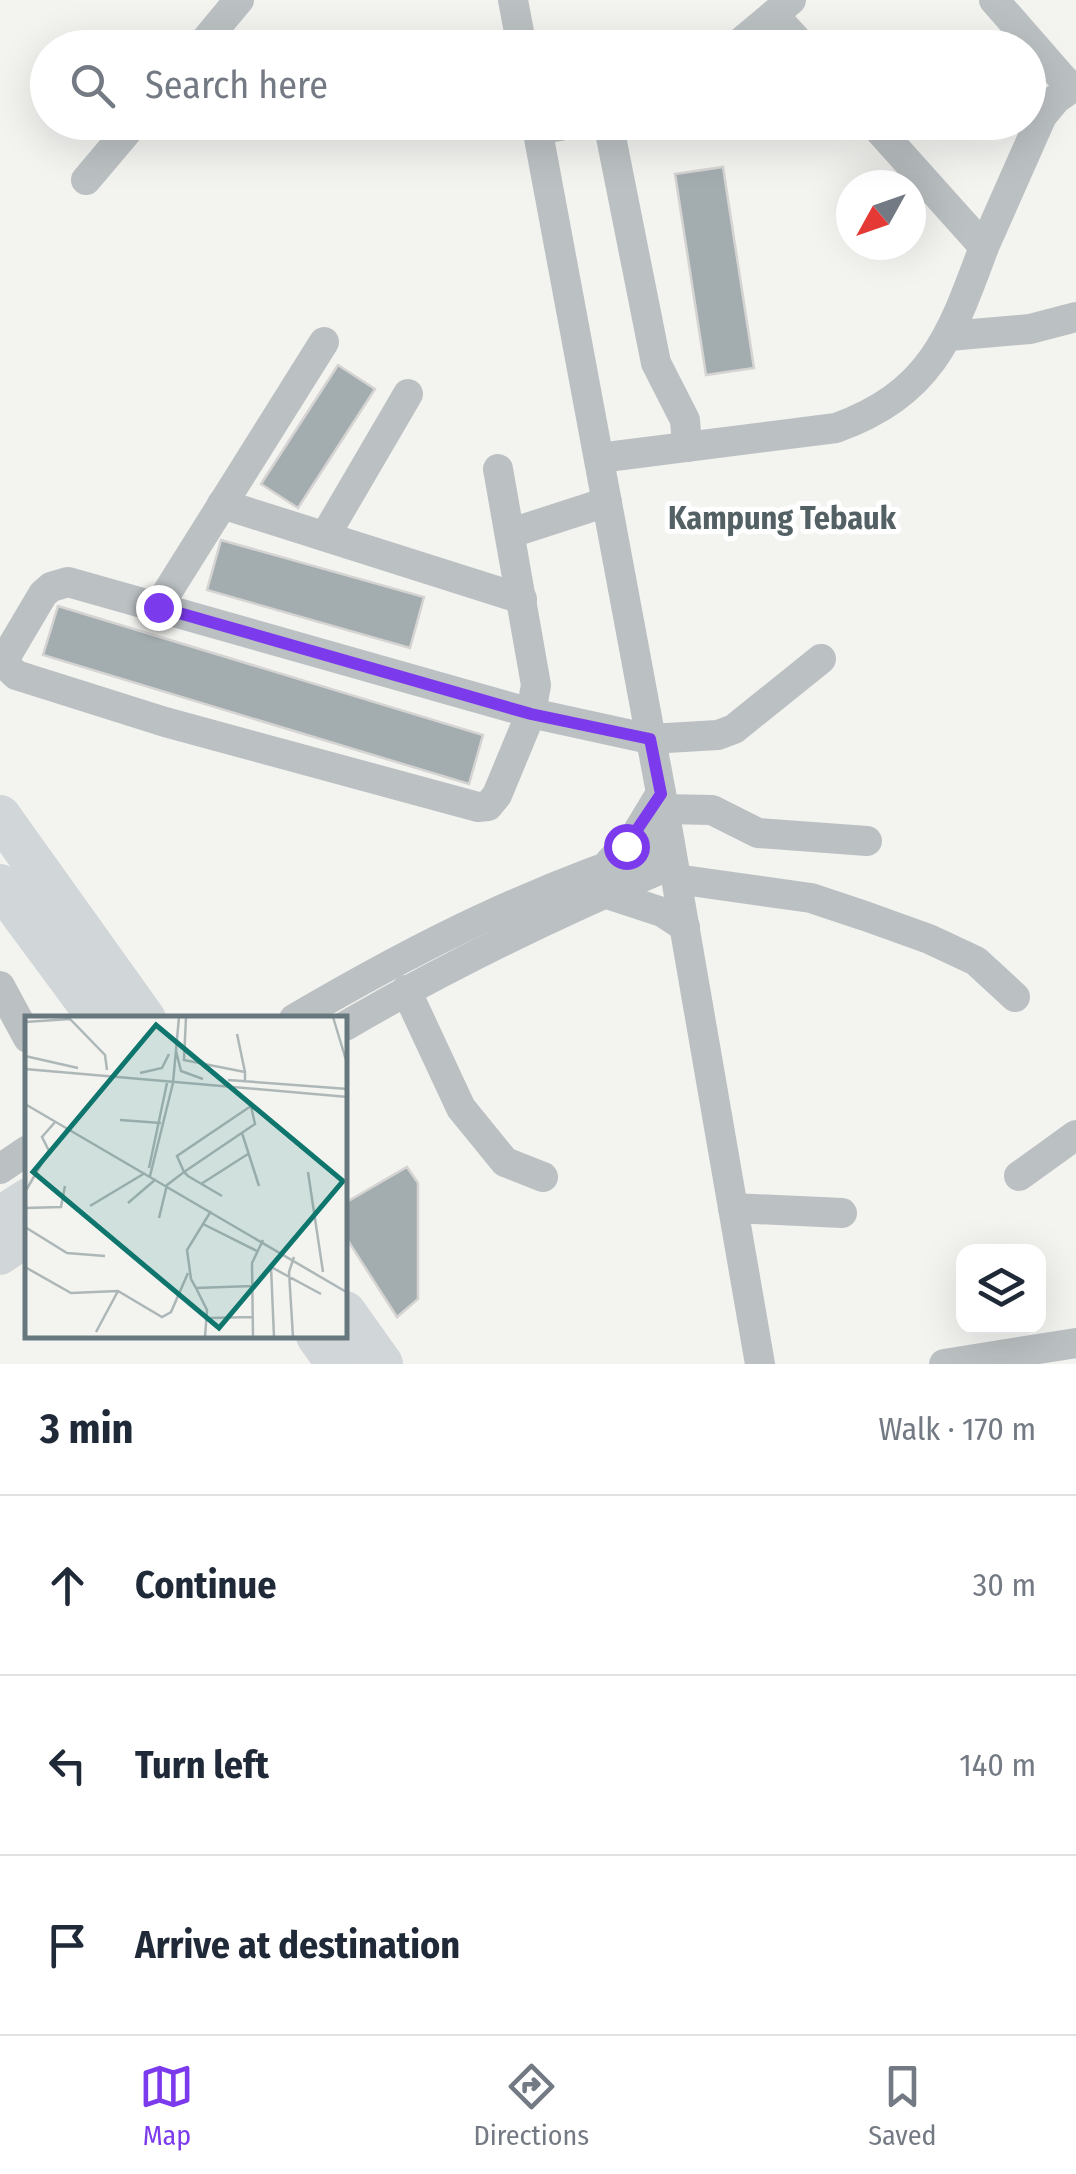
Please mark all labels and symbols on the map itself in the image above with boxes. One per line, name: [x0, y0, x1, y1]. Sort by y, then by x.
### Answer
north arrow: [836, 170, 926, 260]
district label: Kampung Tebauk: [668, 499, 897, 537]
route end: [136, 585, 182, 631]
route start: [604, 824, 650, 870]
inset map: [25, 1016, 348, 1339]

